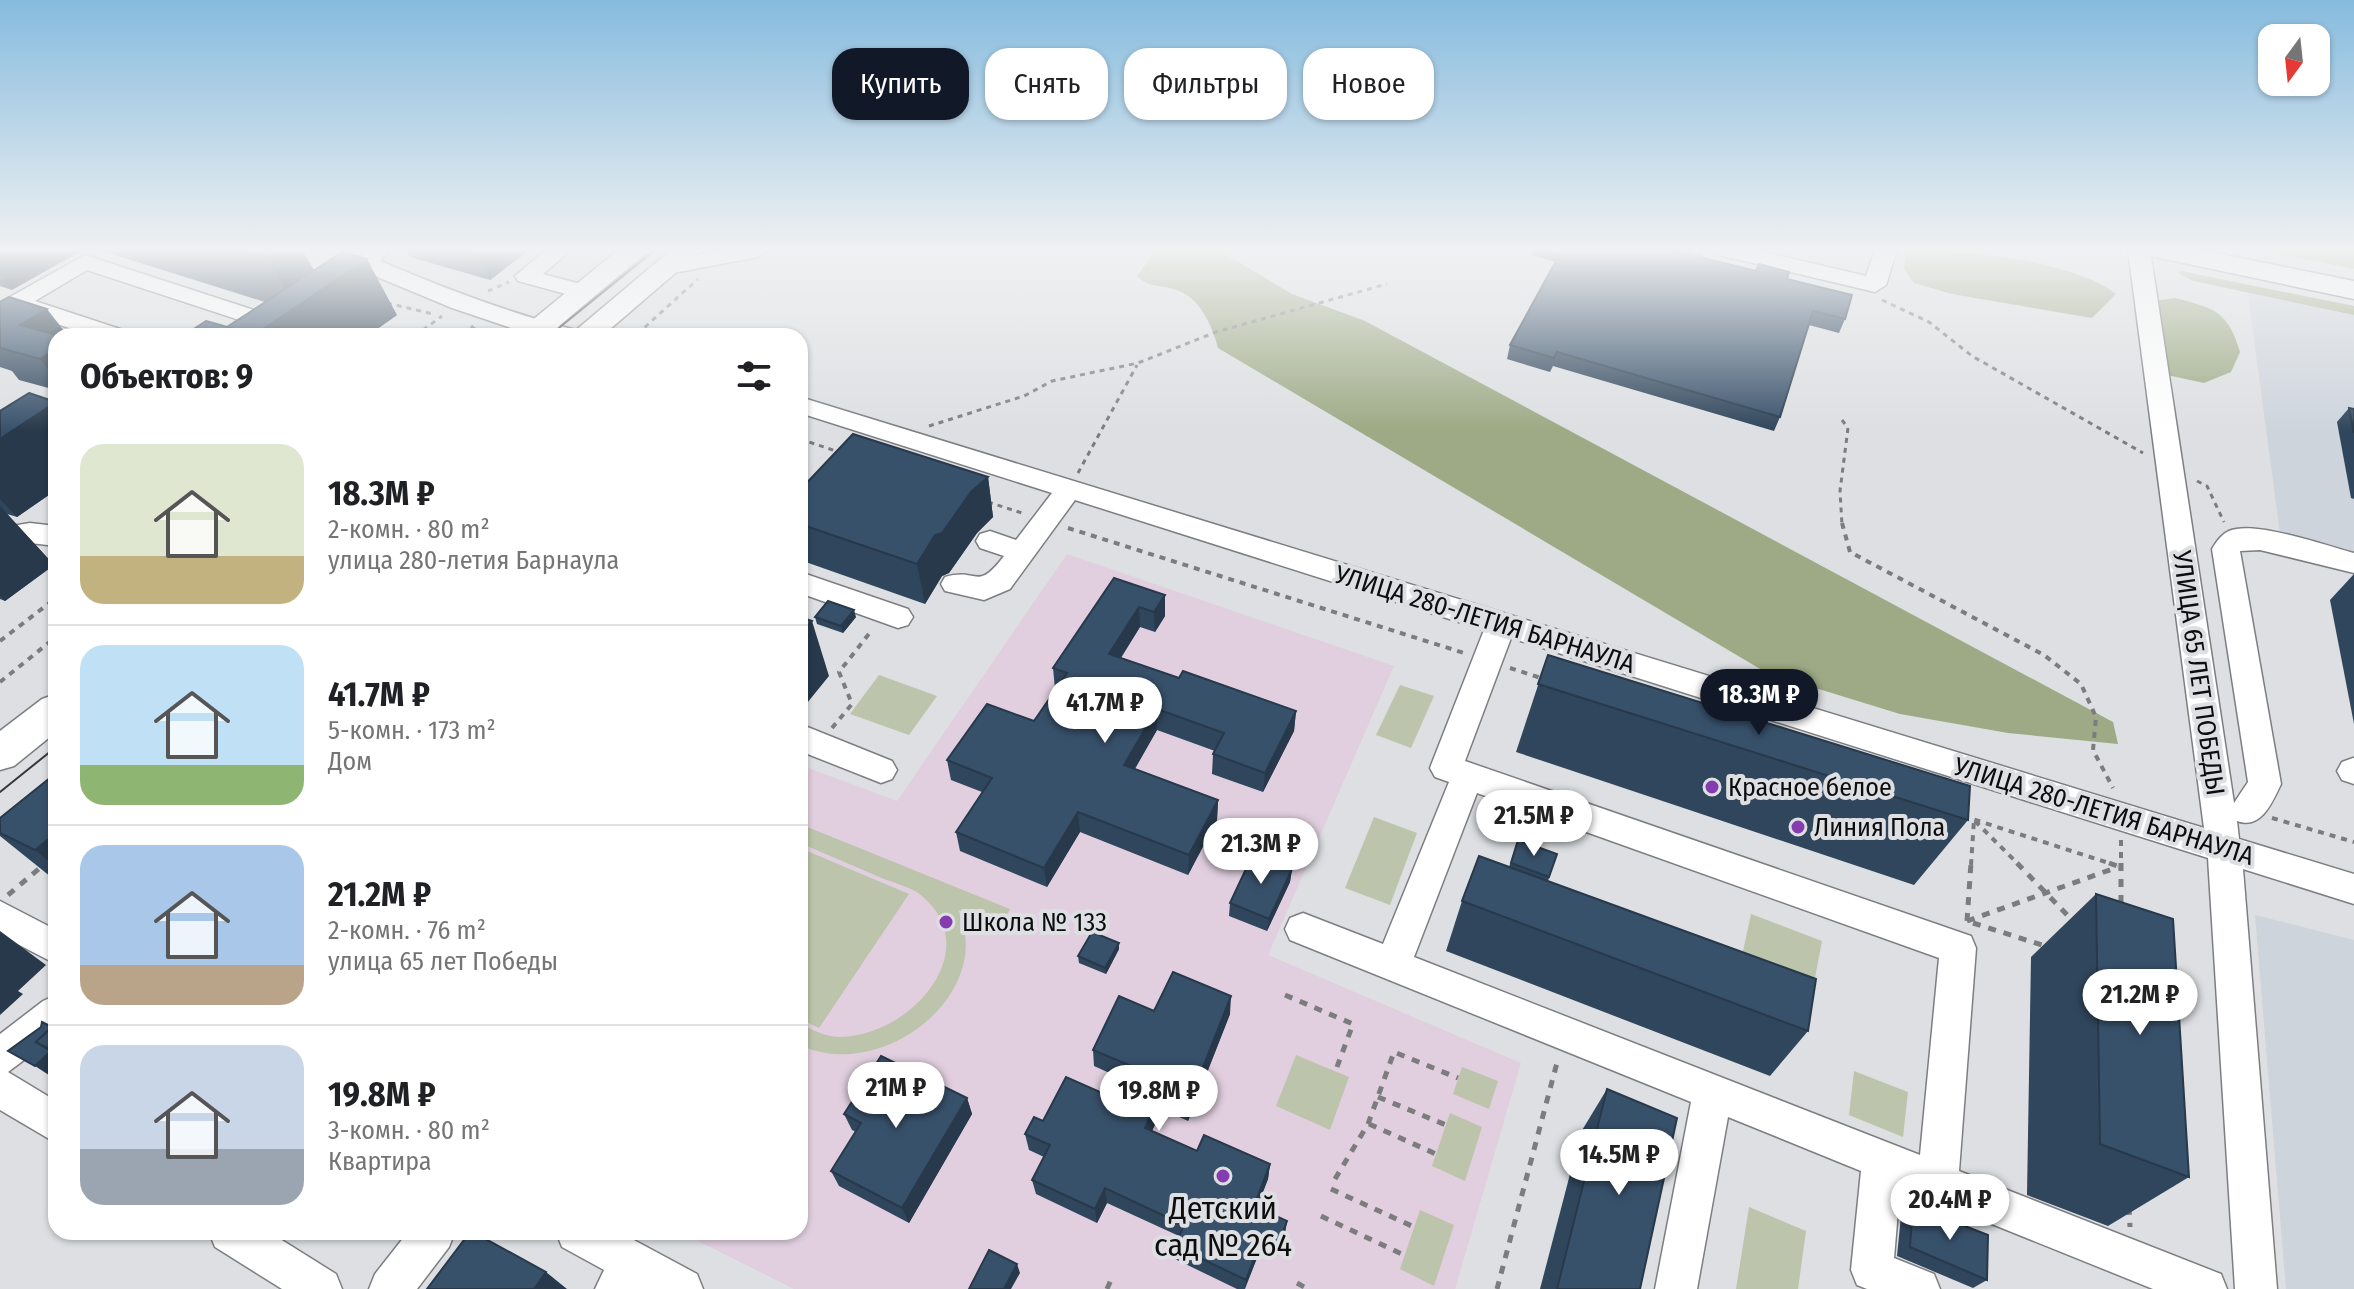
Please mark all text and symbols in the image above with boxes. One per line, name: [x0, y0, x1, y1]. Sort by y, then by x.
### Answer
north arrow: [2258, 24, 2330, 96]
map controls: [2258, 24, 2330, 96]
chip: Купить: [832, 48, 969, 120]
chip: Снять: [985, 48, 1108, 120]
chip: Фильтры: [1124, 48, 1287, 120]
chip: Новое: [1303, 48, 1434, 120]
icon: filters: [732, 354, 776, 398]
text: Объектов: 9: [80, 356, 253, 397]
text: 18.3M ₽: [328, 473, 435, 514]
icon: home: [144, 476, 240, 572]
text: 2-комн. · 80 m²: [328, 514, 490, 545]
text: улица 280-летия Барнаула: [328, 545, 619, 576]
street label: УЛИЦА 65 ЛЕТ ПОБЕДЫ: [2166, 548, 2231, 797]
street label: УЛИЦА 280-ЛЕТИЯ БАРНАУЛА: [1330, 559, 1639, 680]
pin: 18.3M ₽: [1685, 669, 1833, 737]
text: 41.7M ₽: [328, 674, 430, 715]
icon: home: [144, 677, 240, 773]
pin: 41.7M ₽: [1031, 677, 1179, 745]
text: 18.3M ₽: [1718, 679, 1800, 710]
text: 41.7M ₽: [1066, 687, 1144, 718]
text: 5-комн. · 173 m²: [328, 715, 496, 746]
text: Дом: [328, 746, 372, 777]
street label: УЛИЦА 280-ЛЕТИЯ БАРНАУЛА: [1949, 751, 2258, 872]
place label: Красное белое: [1728, 772, 1892, 803]
marker: Красное белое: [1703, 778, 1721, 796]
pin: 21.5M ₽: [1460, 790, 1608, 858]
text: 21.5M ₽: [1494, 800, 1574, 831]
place label: Линия Пола: [1814, 812, 1945, 843]
pin: 21.3M ₽: [1187, 818, 1335, 886]
marker: Линия Пола: [1789, 818, 1807, 836]
text: 21.3M ₽: [1221, 828, 1301, 859]
text: 21.2M ₽: [328, 874, 431, 915]
icon: home: [144, 877, 240, 973]
place label: Школа № 133: [962, 907, 1107, 938]
marker: Школа № 133: [937, 913, 955, 931]
text: 2-комн. · 76 m²: [328, 915, 486, 946]
text: улица 65 лет Победы: [328, 946, 558, 977]
pin: 21.2M ₽: [2066, 969, 2214, 1037]
text: 21.2M ₽: [2101, 979, 2179, 1010]
pin: 21M ₽: [840, 1062, 952, 1130]
pin: 19.8M ₽: [1085, 1065, 1233, 1133]
text: 21M ₽: [866, 1072, 926, 1103]
text: 19.8M ₽: [328, 1074, 436, 1115]
text: 19.8M ₽: [1118, 1075, 1200, 1106]
icon: home: [144, 1077, 240, 1173]
text: 3-комн. · 80 m²: [328, 1115, 490, 1146]
pin: 14.5M ₽: [1545, 1129, 1693, 1197]
text: 14.5M ₽: [1578, 1139, 1660, 1170]
text: Квартира: [328, 1146, 432, 1177]
marker: Детский сад № 264: [1214, 1167, 1232, 1185]
pin: 20.4M ₽: [1876, 1174, 2024, 1242]
text: 20.4M ₽: [1908, 1184, 1992, 1215]
place label: Детский сад № 264: [1154, 1189, 1292, 1264]

